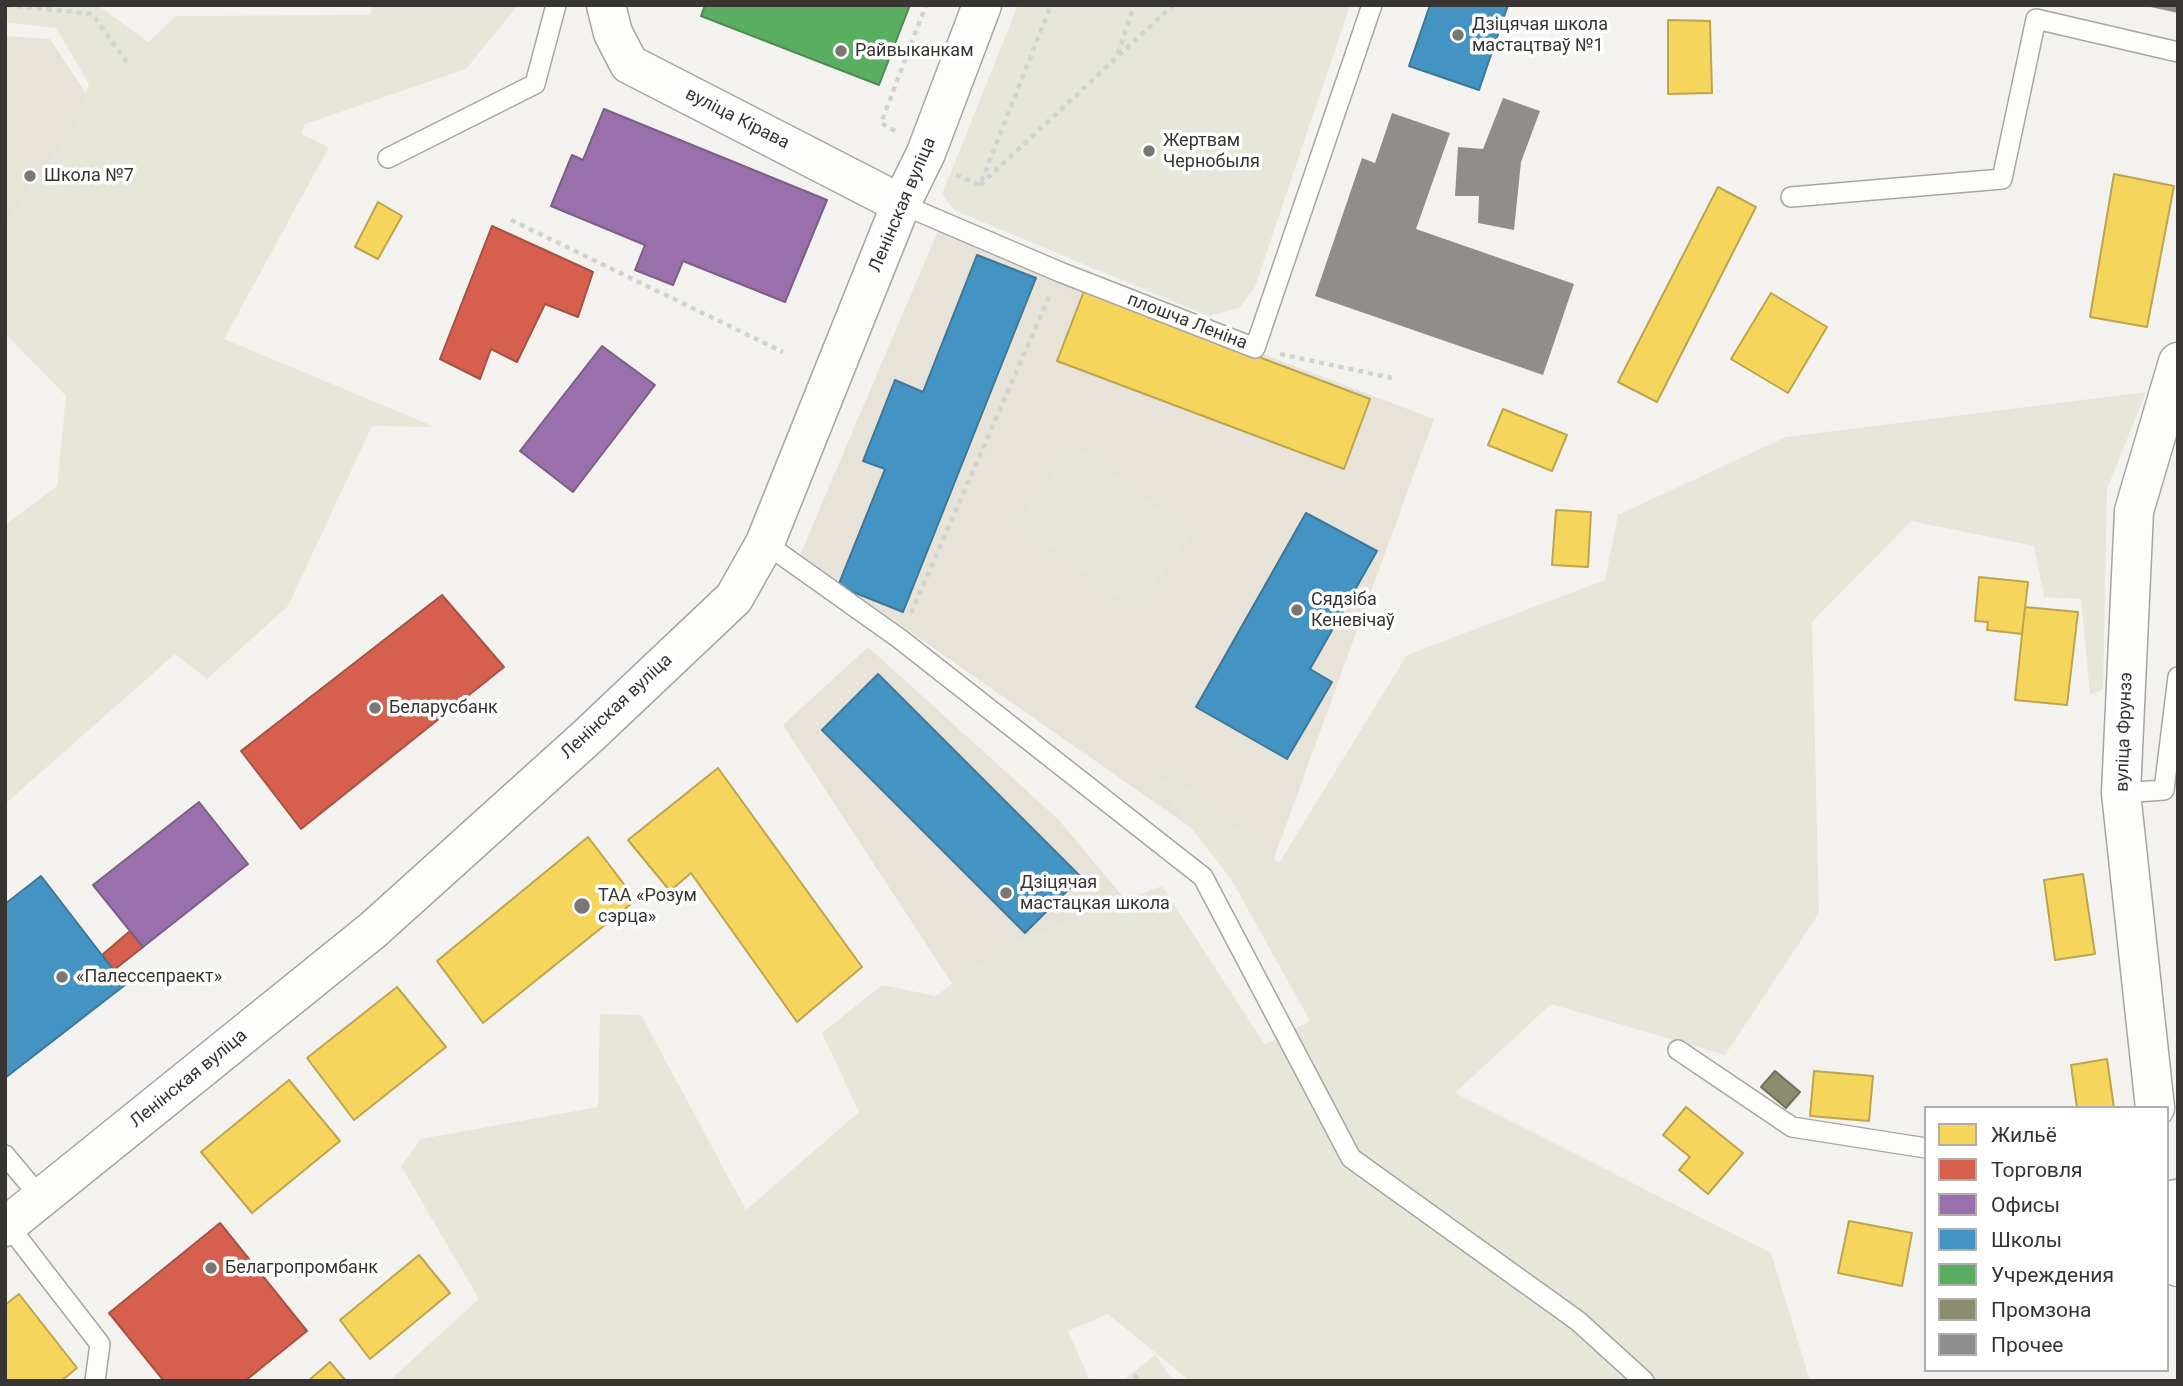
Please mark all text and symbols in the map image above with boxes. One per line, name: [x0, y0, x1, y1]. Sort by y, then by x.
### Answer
place label: Дзіцячая школа мастацтваў №1: [1472, 14, 1608, 56]
marker: Дзіцячая школа мастацтваў №1: [1450, 27, 1466, 43]
place label: Райвыканкам: [855, 40, 973, 62]
marker: Райвыканкам: [833, 43, 849, 59]
street label: вуліца Кірава: [681, 84, 793, 154]
place label: Жертвам Чернобыля: [1163, 130, 1260, 172]
street label: Ленінская вуліца: [865, 134, 941, 276]
marker: Жертвам Чернобыля: [1141, 143, 1157, 159]
place label: Школа №7: [44, 165, 134, 187]
marker: Школа №7: [22, 168, 38, 184]
street label: плошча Леніна: [1124, 289, 1250, 355]
place label: Сядзіба Кеневічаў: [1311, 589, 1394, 632]
marker: Сядзіба Кеневічаў: [1289, 602, 1305, 618]
street label: Ленінская вуліца: [557, 650, 677, 764]
street label: вуліца Фрунзэ: [2112, 672, 2138, 792]
place label: Беларусбанк: [389, 697, 498, 719]
marker: Беларусбанк: [367, 700, 383, 716]
place label: Дзіцячая мастацкая школа: [1020, 872, 1170, 914]
place label: ТАА «Розум сэрца»: [598, 885, 697, 928]
marker: Дзіцячая мастацкая школа: [998, 885, 1014, 901]
marker: ТАА «Розум сэрца»: [572, 896, 592, 916]
place label: «Палессепраект»: [76, 966, 222, 988]
marker: «Палессепраект»: [54, 969, 70, 985]
street label: Ленінская вуліца: [126, 1025, 252, 1133]
legend: [1924, 1106, 2169, 1372]
text: Жильё: [1991, 1123, 2057, 1147]
text: Торговля: [1991, 1158, 2083, 1182]
text: Офисы: [1991, 1193, 2060, 1217]
text: Школы: [1991, 1228, 2062, 1252]
place label: Белагропромбанк: [225, 1257, 378, 1279]
marker: Белагропромбанк: [203, 1260, 219, 1276]
text: Учреждения: [1991, 1263, 2114, 1287]
text: Промзона: [1991, 1298, 2092, 1322]
text: Прочее: [1991, 1333, 2063, 1357]

